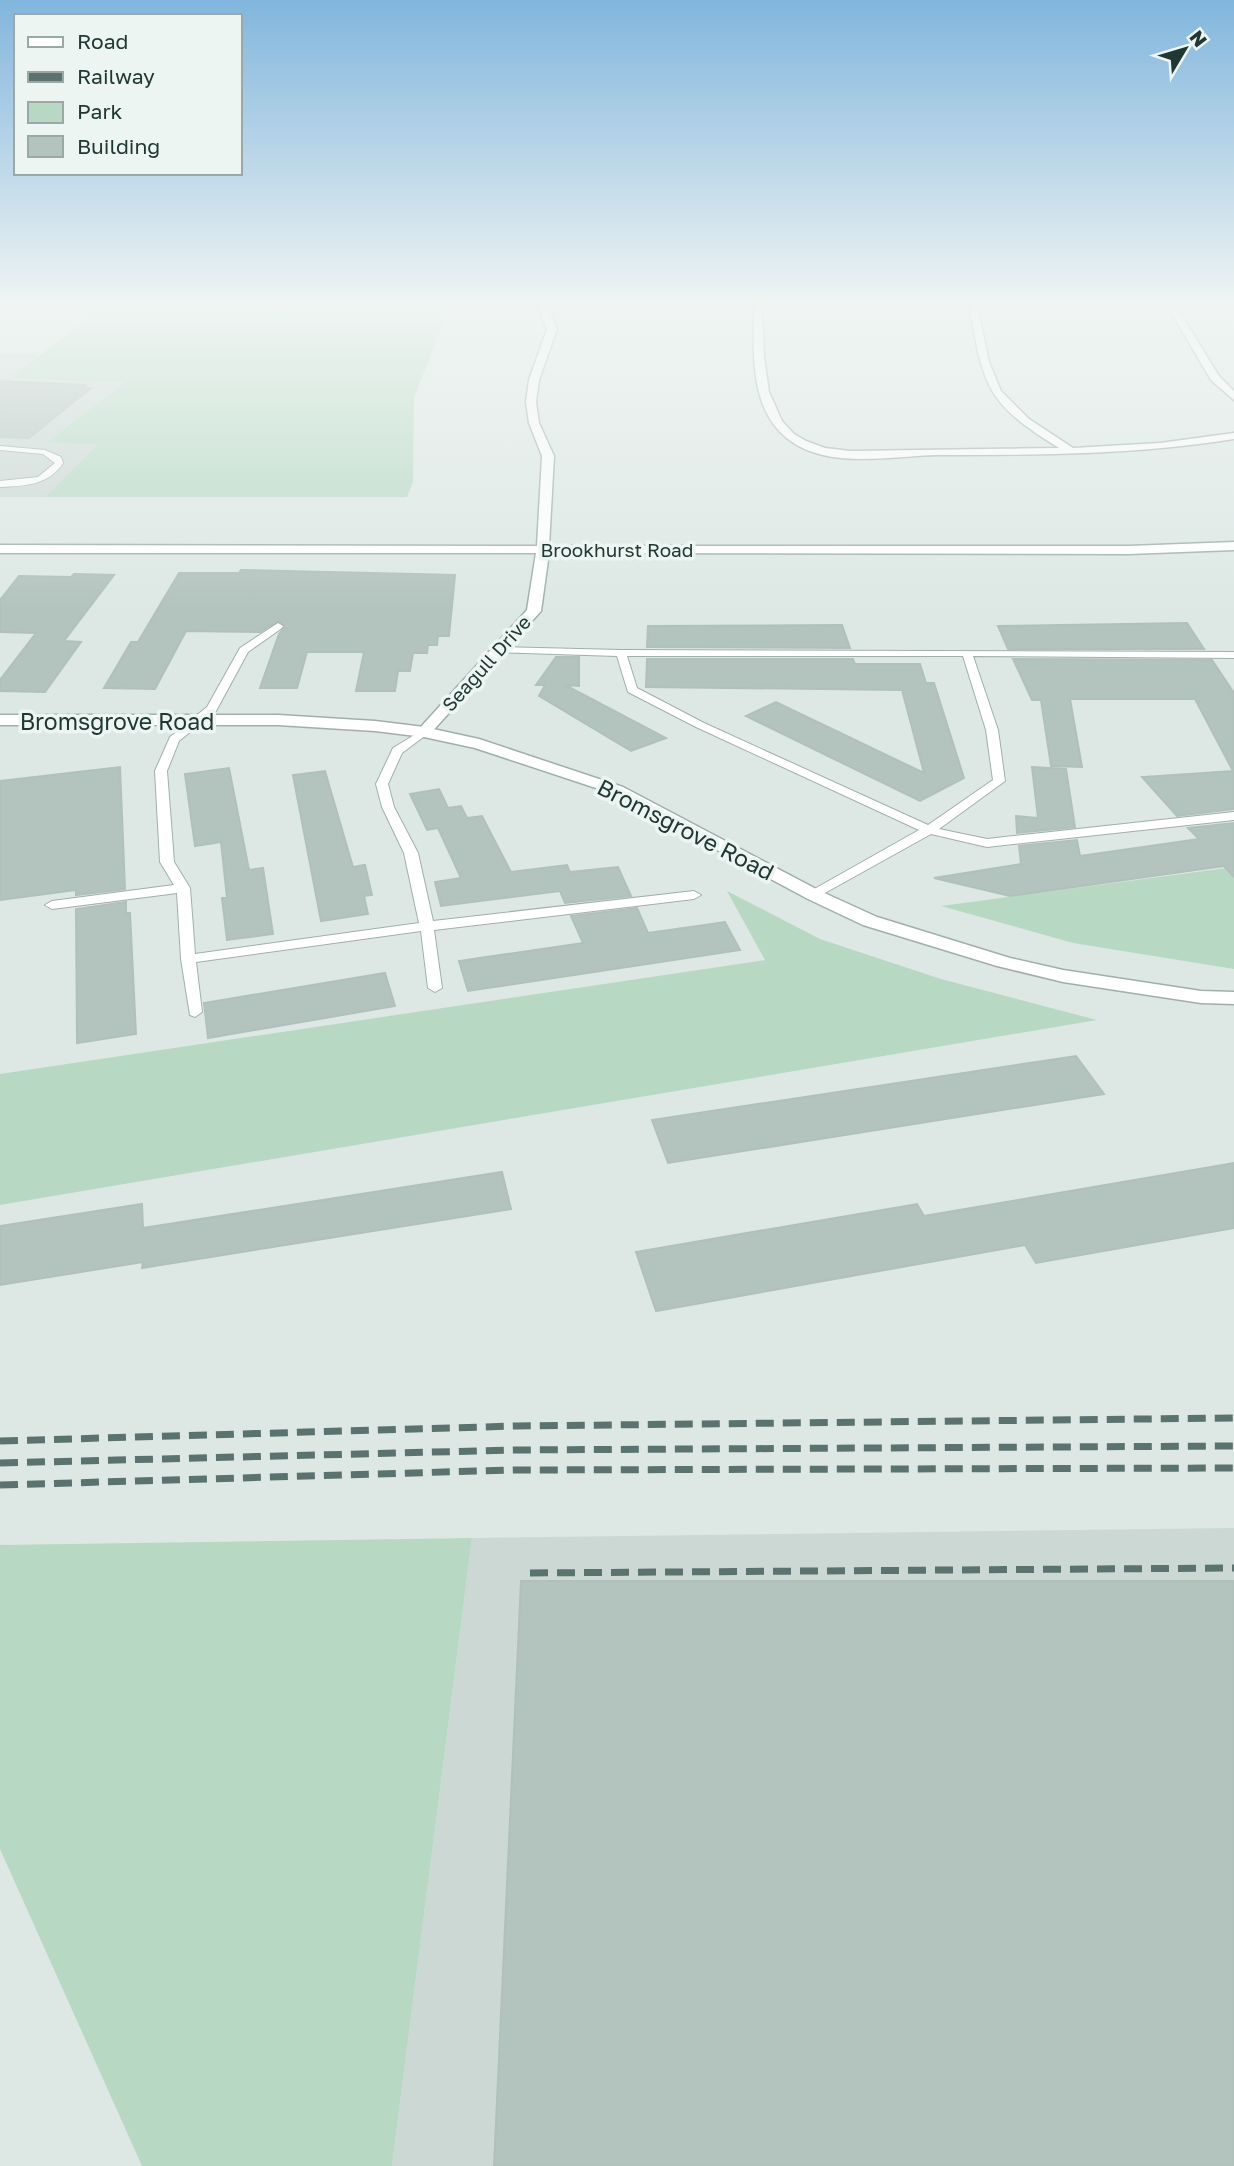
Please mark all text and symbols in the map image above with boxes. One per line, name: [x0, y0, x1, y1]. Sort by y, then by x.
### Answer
legend: [14, 14, 242, 175]
north arrow: [1150, 14, 1220, 84]
text: N: [1185, 25, 1212, 51]
text: Road: [77, 28, 128, 54]
text: Railway: [77, 63, 155, 89]
text: Park: [77, 98, 123, 124]
text: Building: [77, 133, 160, 159]
street label: Brookhurst Road: [540, 538, 694, 561]
street label: Seagull Drive: [437, 610, 535, 716]
street label: Bromsgrove Road: [20, 707, 214, 735]
street label: Bromsgrove Road: [593, 772, 779, 886]

